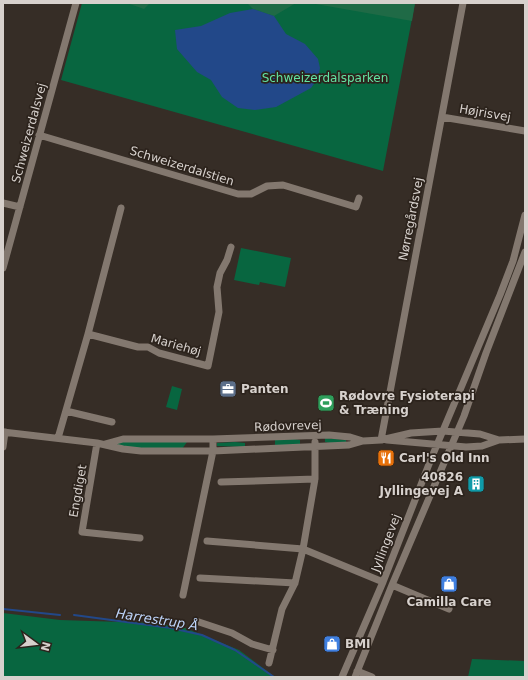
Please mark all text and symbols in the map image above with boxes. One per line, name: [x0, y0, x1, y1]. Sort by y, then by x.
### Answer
park label: Schweizerdalsparken: [262, 71, 388, 85]
street label: Schweizerdalsvej: [9, 81, 49, 185]
street label: Højrisvej: [458, 102, 512, 124]
street label: Schweizerdalstien: [128, 143, 236, 189]
street label: Nørregårdsvej: [396, 176, 426, 262]
street label: Mariehøj: [149, 331, 203, 359]
office icon: Panten: [218, 379, 238, 399]
place label: Panten: [241, 382, 289, 396]
place label: Rødovre Fysioterapi & Træning: [339, 389, 475, 417]
sports icon: Rødovre Fysioterapi & Træning: [316, 393, 336, 413]
street label: Rødovrevej: [254, 418, 322, 434]
restaurant icon: Carl's Old Inn: [376, 448, 396, 468]
place label: Carl's Old Inn: [399, 451, 490, 465]
street label: Engdiget: [66, 463, 90, 519]
place label: 40826 Jyllingevej A: [379, 470, 464, 498]
building icon: 40826 Jyllingevej A: [466, 474, 486, 494]
street label: Jyllingevej: [368, 512, 403, 575]
shop icon: Camilla Care: [439, 574, 459, 594]
place label: Camilla Care: [407, 595, 491, 609]
water label: Harrestrup Å: [115, 606, 199, 633]
north arrow: [16, 624, 56, 664]
shop icon: BMI: [322, 634, 342, 654]
place label: BMI: [345, 637, 371, 651]
text: N: [38, 640, 53, 653]

